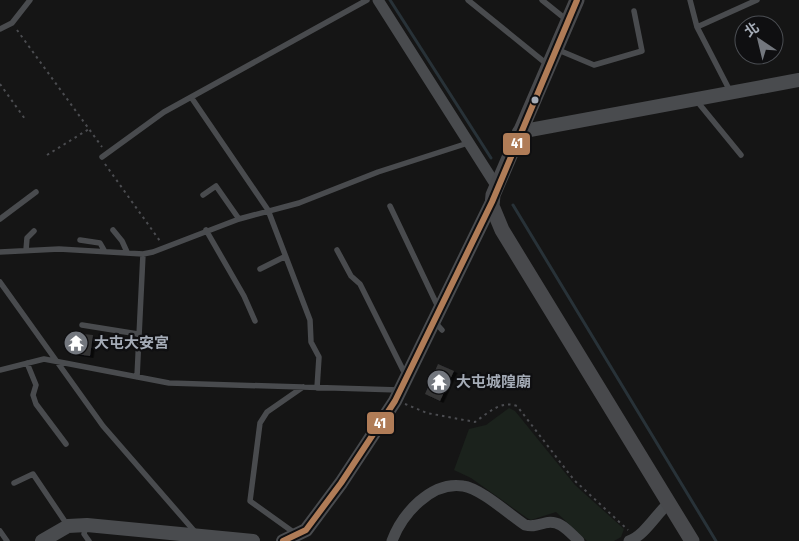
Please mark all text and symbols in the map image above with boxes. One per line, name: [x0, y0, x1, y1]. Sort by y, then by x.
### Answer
north arrow: [734, 15, 784, 65]
text: 北: [741, 19, 762, 41]
unlabelled marker: [530, 95, 540, 105]
line badge: 41: [502, 132, 531, 156]
text: 41: [511, 135, 523, 152]
temple icon: 大屯大安宮: [63, 330, 89, 356]
place label: 大屯大安宮: [94, 334, 169, 352]
temple icon: 大屯城隍廟: [426, 369, 452, 395]
place label: 大屯城隍廟: [456, 373, 531, 391]
line badge: 41: [366, 411, 395, 435]
text: 41: [374, 415, 386, 432]

